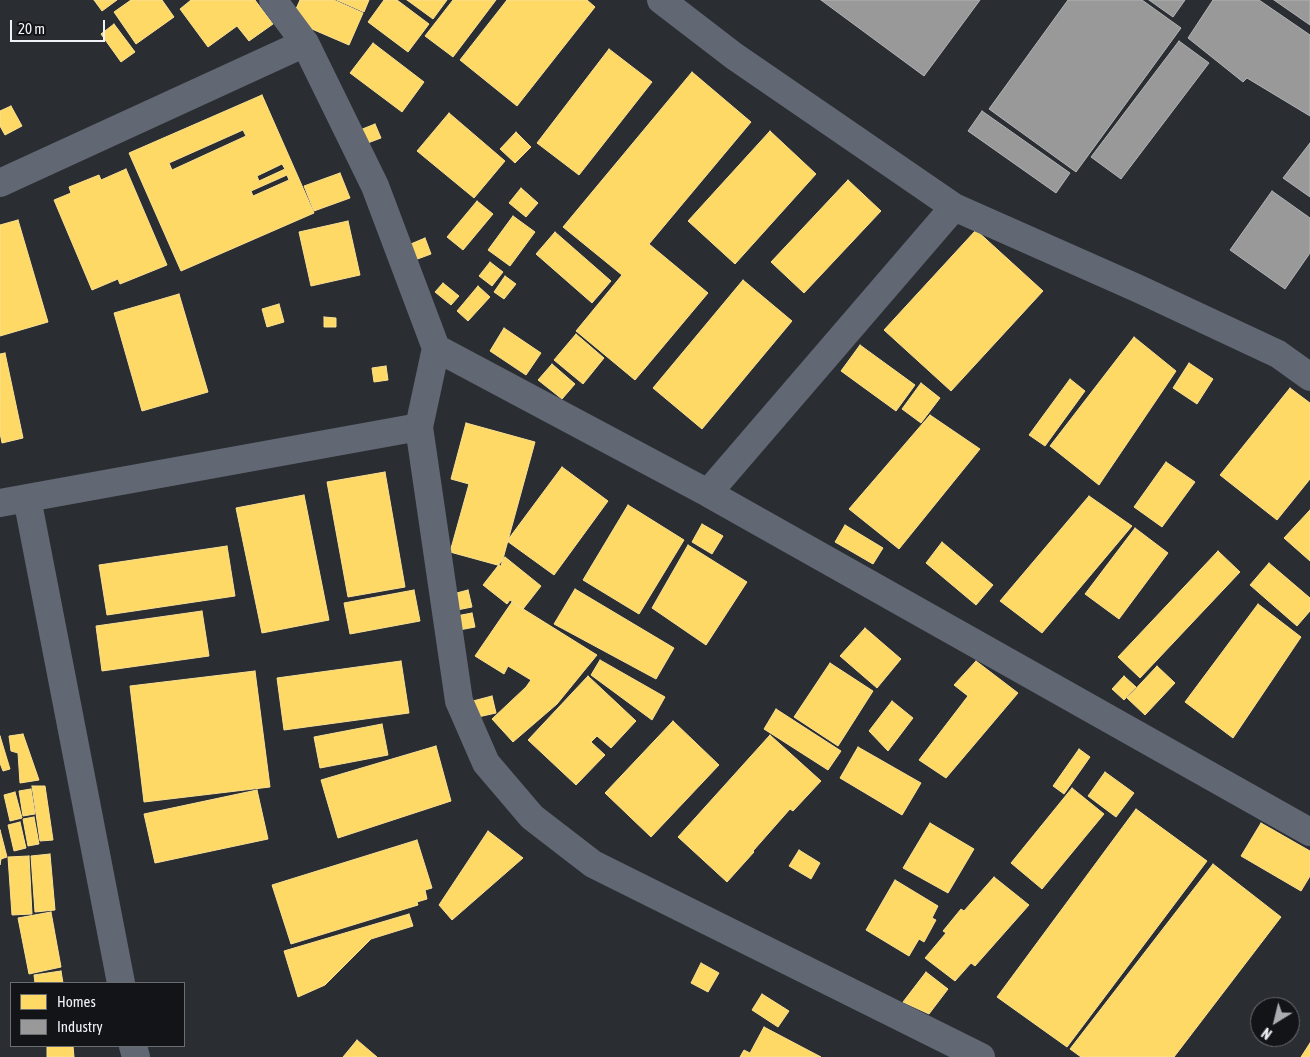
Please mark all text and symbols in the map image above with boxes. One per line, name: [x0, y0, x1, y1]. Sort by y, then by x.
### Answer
scale bar: [12, 10, 108, 42]
text: 20 m: [18, 20, 45, 37]
legend: [10, 982, 185, 1047]
text: Homes: [57, 993, 96, 1010]
north arrow: [1250, 997, 1300, 1047]
text: Industry: [57, 1018, 103, 1035]
text: N: [1259, 1024, 1275, 1042]

